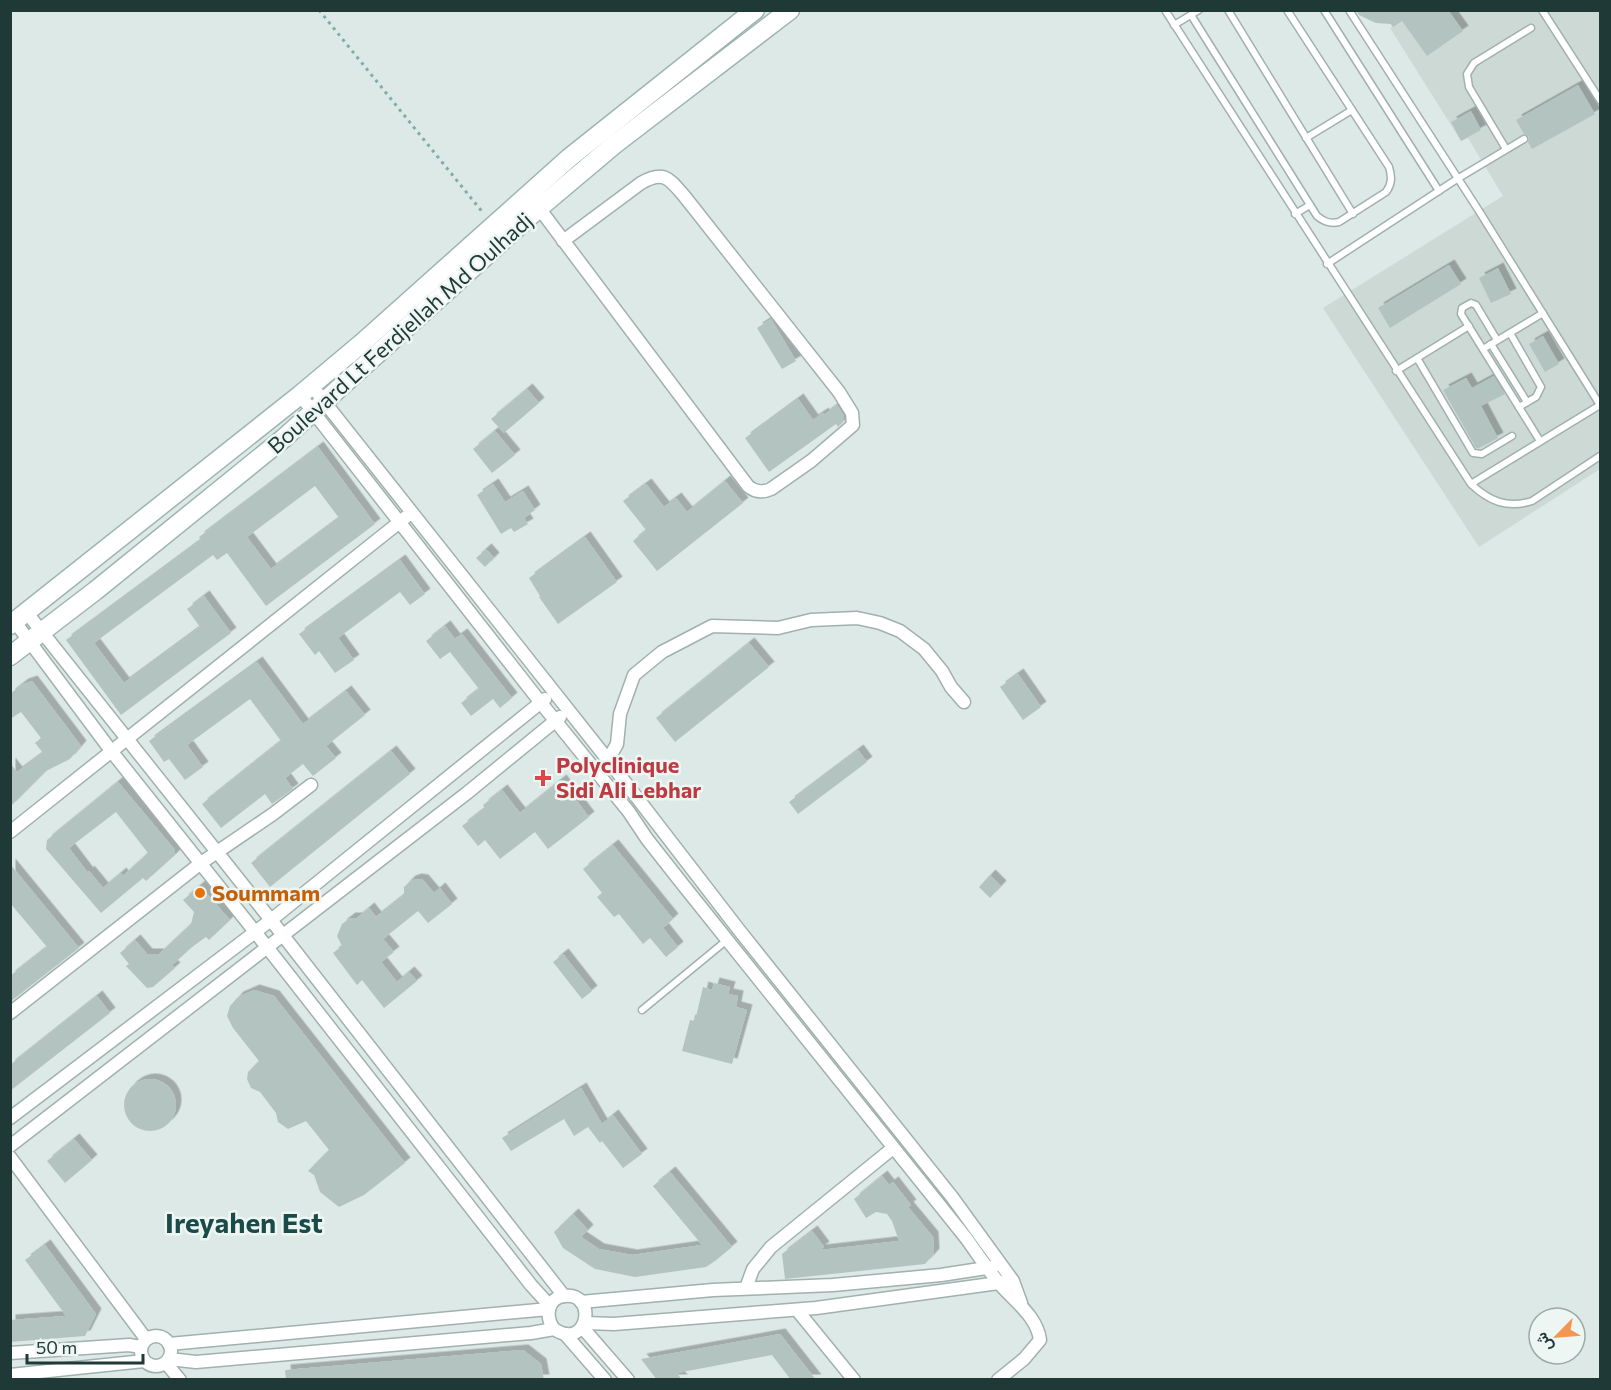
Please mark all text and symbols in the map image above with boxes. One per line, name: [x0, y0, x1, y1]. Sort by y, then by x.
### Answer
street label: Boulevard Lt Ferdjellah Md Oulhadj: [262, 206, 538, 459]
place label: Polyclinique Sidi Ali Lebhar: [556, 751, 701, 803]
marker: Polyclinique Sidi Ali Lebhar: [534, 769, 552, 787]
place label: Soummam: [212, 879, 320, 906]
marker: Soummam: [193, 886, 207, 900]
district label: Ireyahen Est: [165, 1205, 323, 1239]
north arrow: [1527, 1306, 1587, 1366]
scale bar: [27, 1327, 142, 1365]
text: ش: [1530, 1329, 1557, 1355]
text: 50 m: [36, 1336, 77, 1358]

